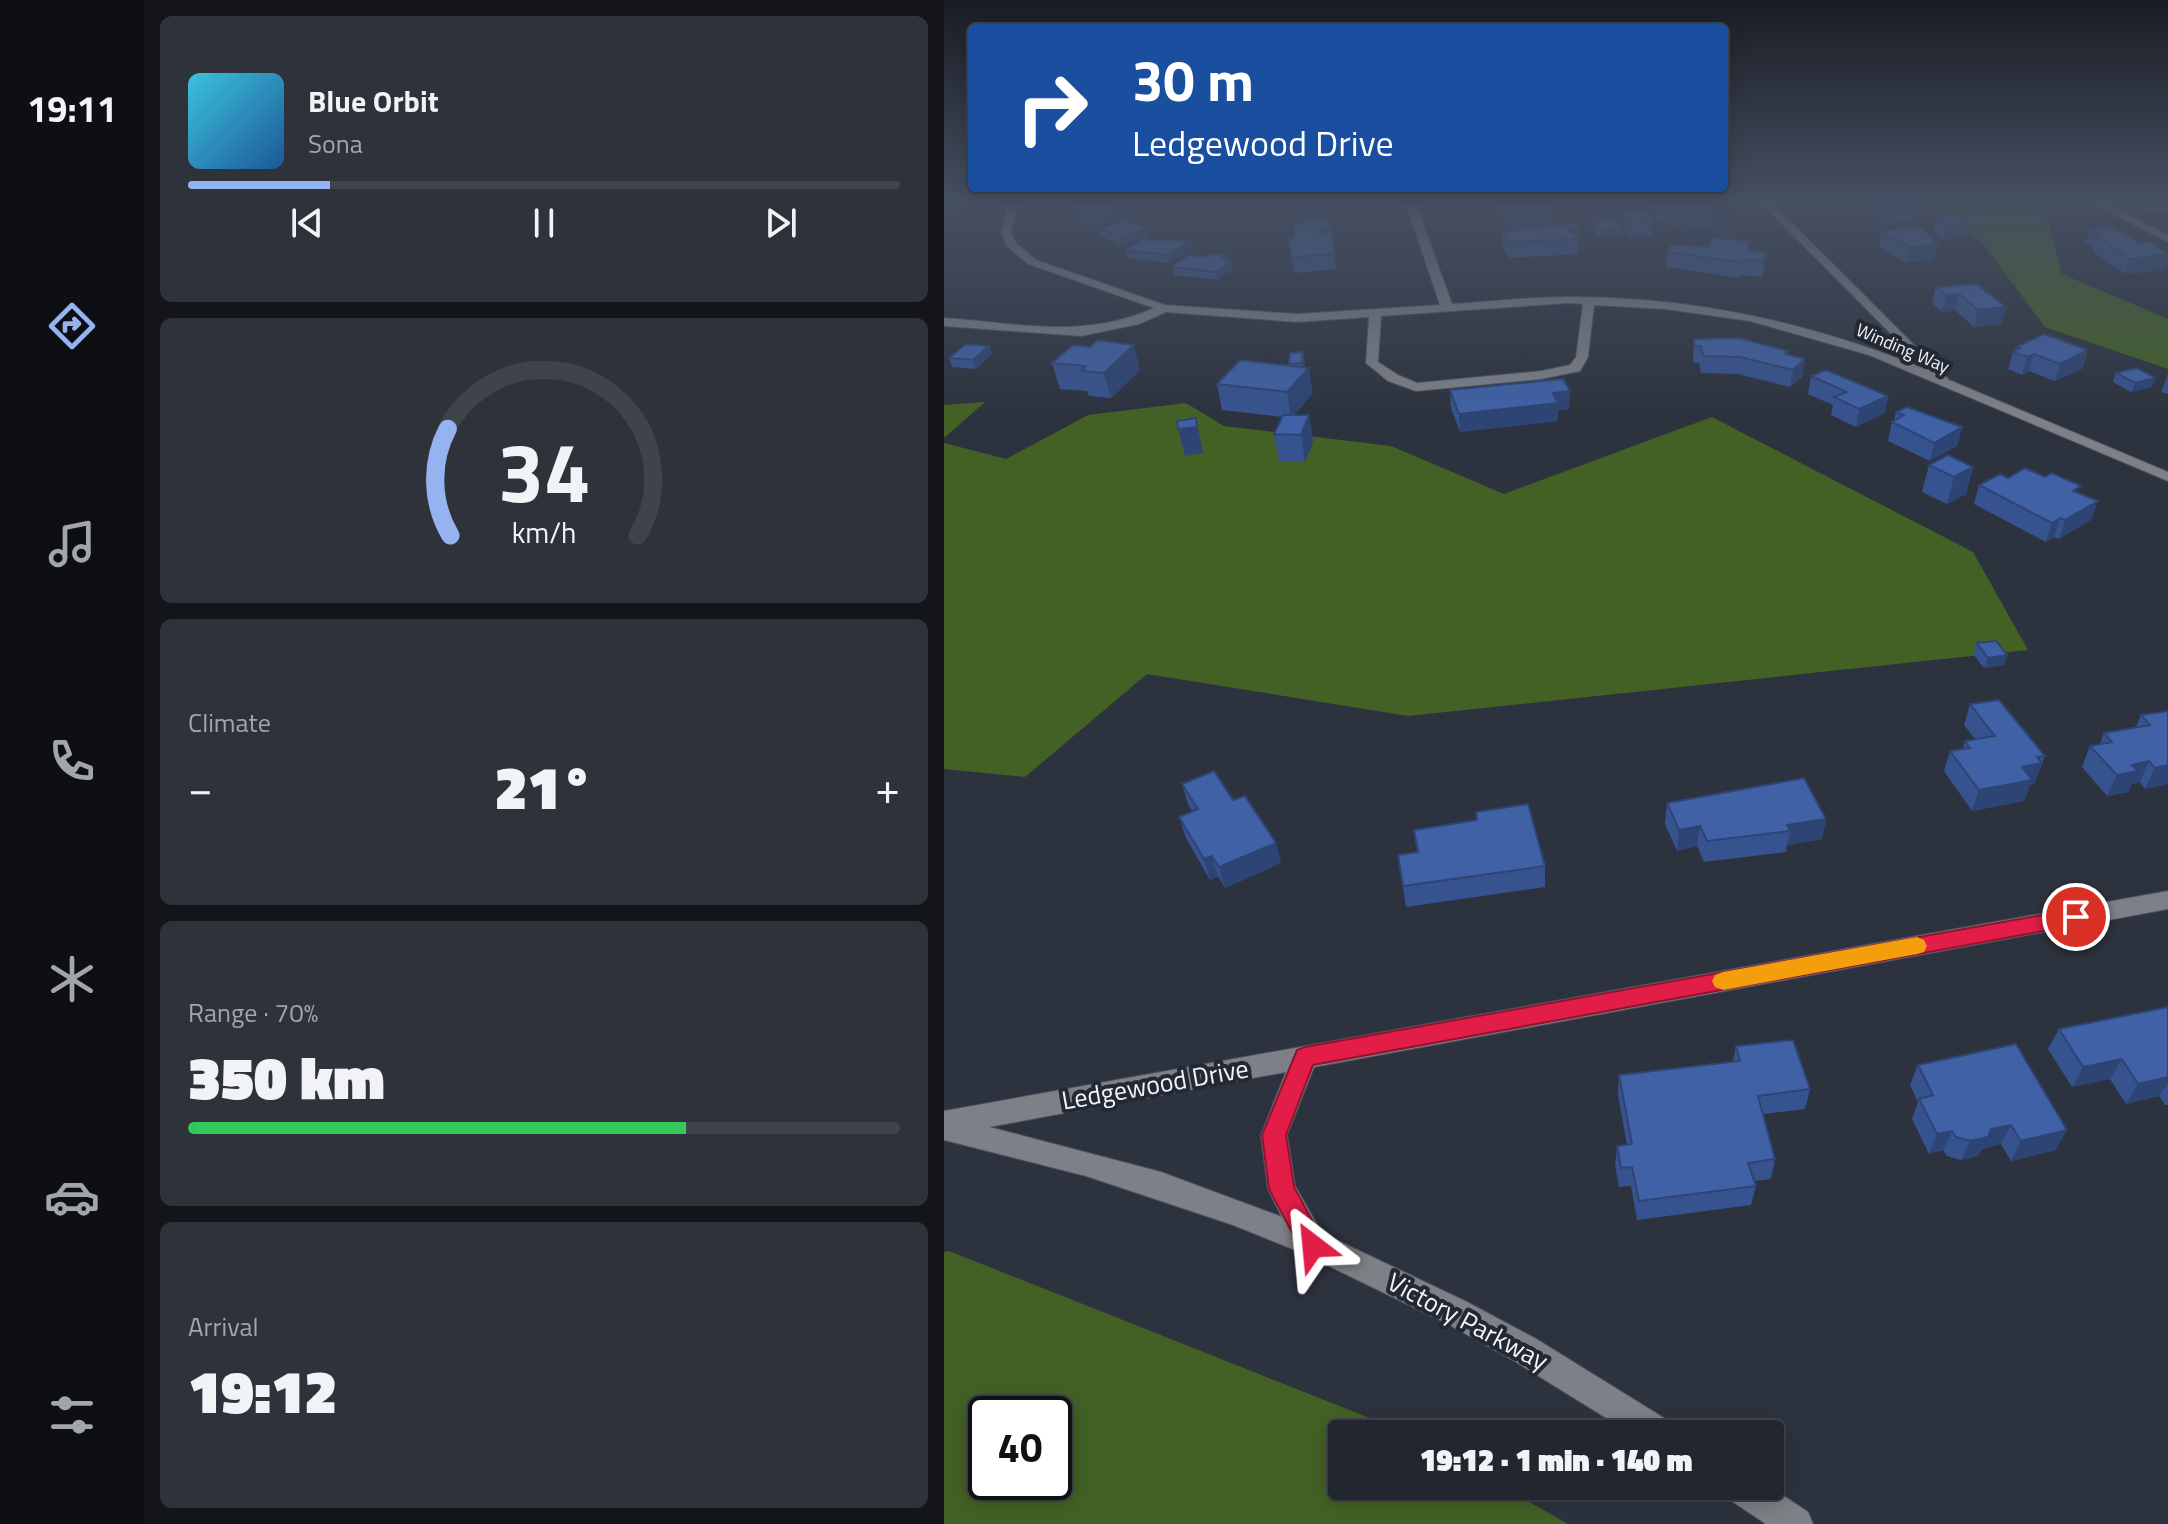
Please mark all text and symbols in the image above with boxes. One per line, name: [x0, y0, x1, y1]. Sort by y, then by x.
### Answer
text: 30 m: [1132, 38, 1254, 123]
icon: right: [1000, 56, 1104, 160]
text: Blue Orbit: [308, 78, 439, 124]
text: 19:11: [27, 81, 117, 136]
text: Ledgewood Drive: [1132, 115, 1394, 170]
text: Sona: [308, 124, 363, 163]
icon: previous: [285, 201, 329, 245]
icon: pause: [522, 201, 566, 245]
icon: next: [759, 201, 803, 245]
icon: directions: [44, 298, 100, 354]
street label: Winding Way: [1852, 316, 1954, 380]
text: 34: [497, 408, 591, 534]
text: km/h: [512, 512, 576, 555]
icon: music: [44, 516, 100, 572]
text: Climate: [188, 703, 271, 742]
icon: phone: [44, 733, 100, 789]
text: 21°: [495, 741, 594, 832]
text: −: [188, 754, 213, 821]
text: +: [875, 754, 900, 821]
pin: [2042, 883, 2110, 951]
icon: arrive: [2054, 895, 2098, 939]
icon: climate: [44, 951, 100, 1007]
text: Range · 70%: [188, 993, 318, 1032]
text: 350 km: [188, 1031, 385, 1122]
street label: Ledgewood Drive: [1059, 1048, 1251, 1120]
icon: car: [44, 1169, 100, 1225]
position arrow: [1271, 1204, 1355, 1288]
street label: Victory Parkway: [1381, 1262, 1555, 1380]
text: Arrival: [188, 1307, 259, 1346]
text: 19:12: [188, 1345, 337, 1436]
icon: filters: [44, 1387, 100, 1443]
speed limit sign: 40: [968, 1396, 1072, 1500]
text: 19:12 · 1 min · 140 m: [1420, 1437, 1692, 1483]

